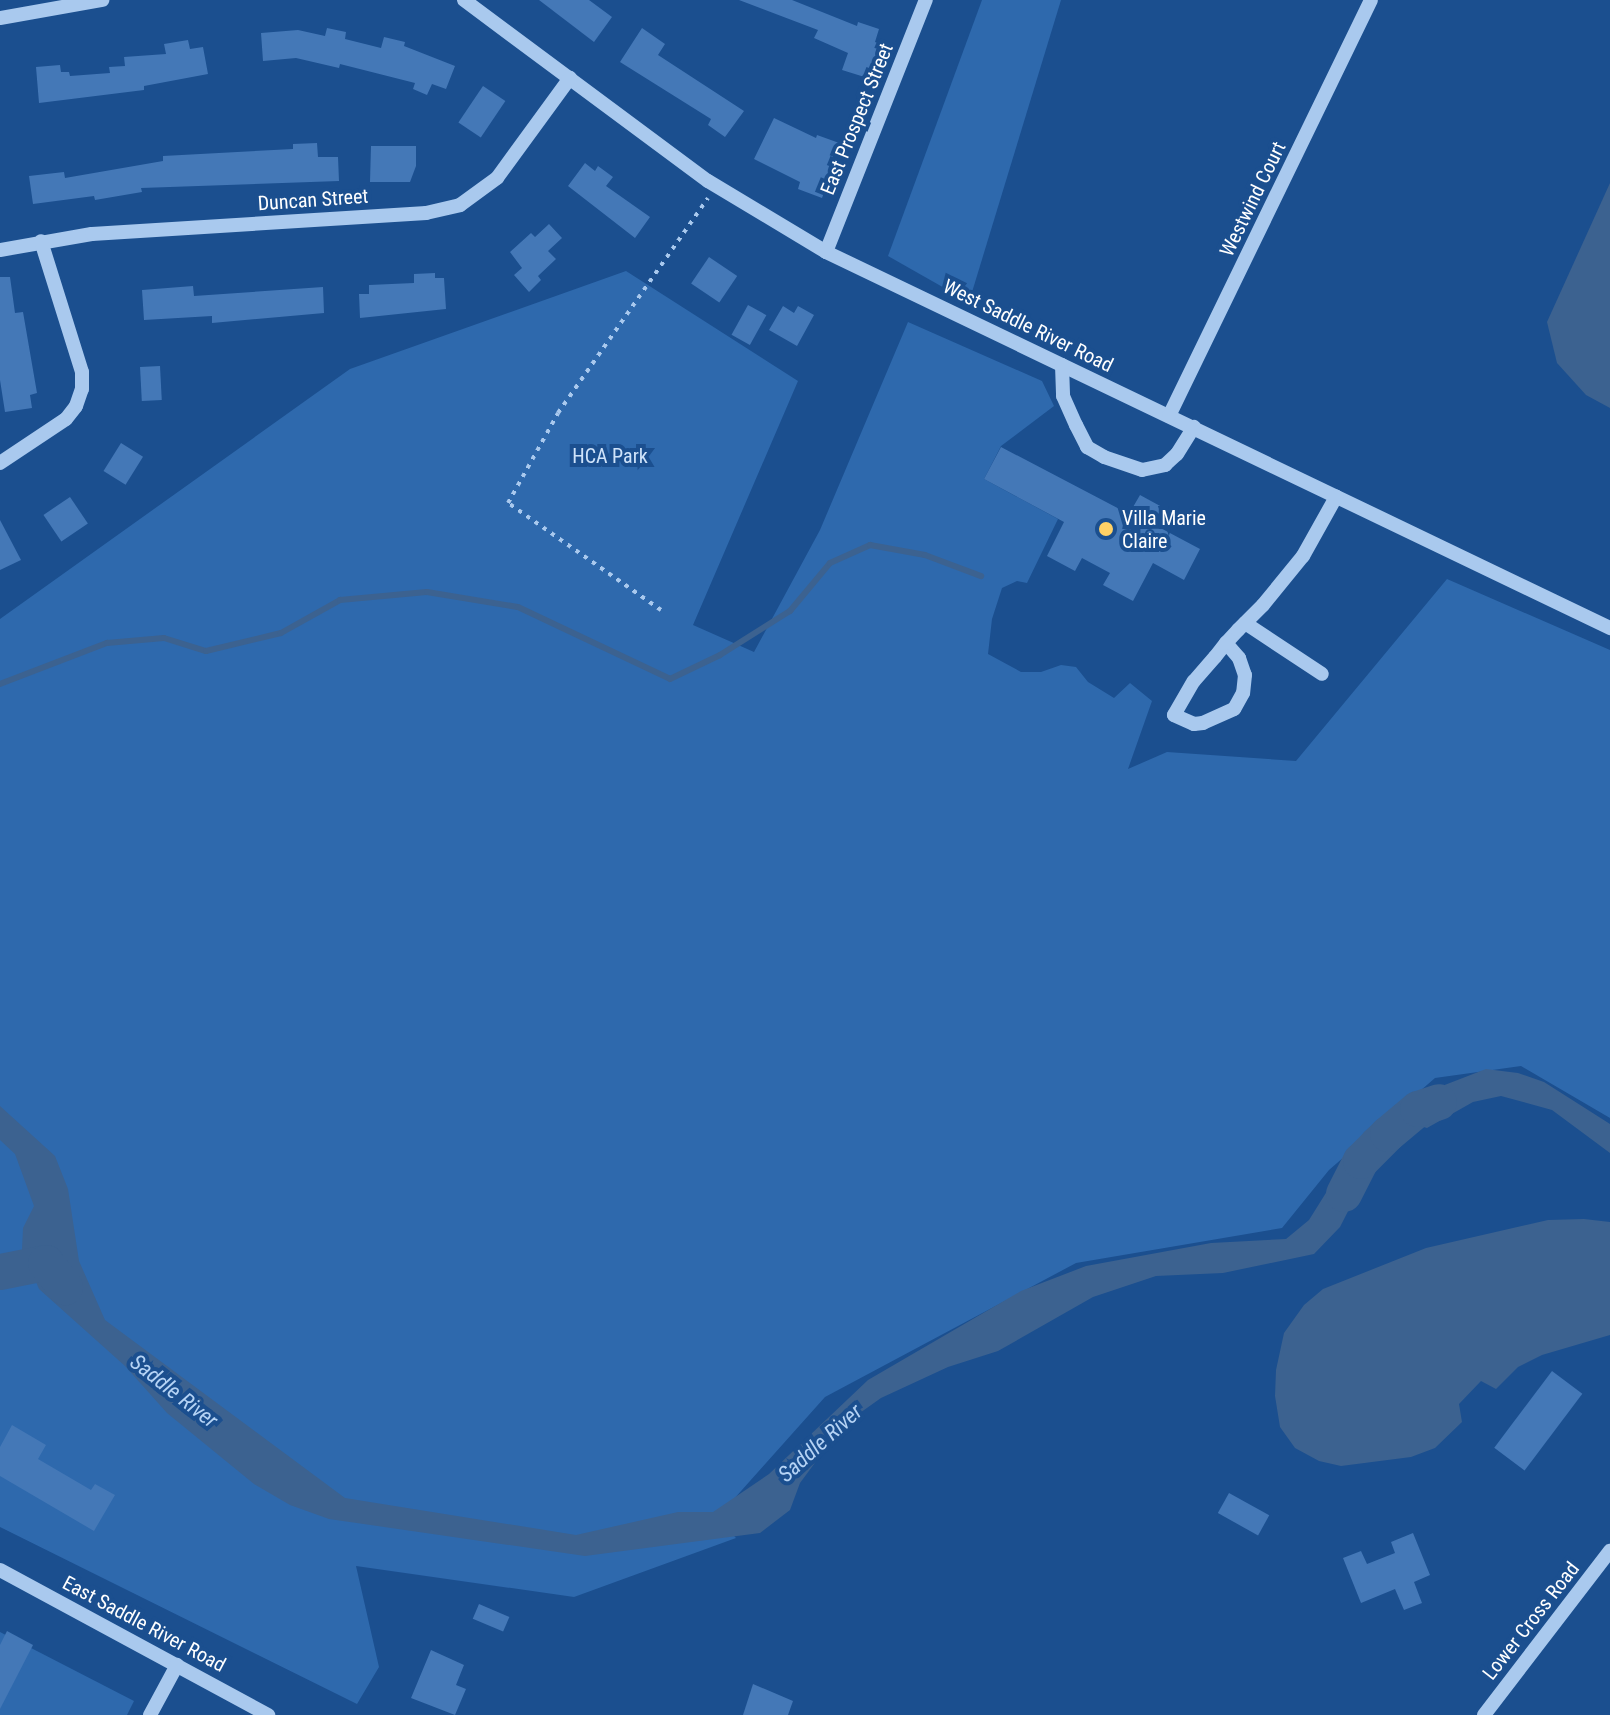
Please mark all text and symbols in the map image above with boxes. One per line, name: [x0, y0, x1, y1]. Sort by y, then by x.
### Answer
street label: East Prospect Street: [816, 40, 898, 198]
street label: Westwind Court: [1215, 138, 1291, 260]
street label: Duncan Street: [257, 184, 369, 216]
street label: West Saddle River Road: [939, 274, 1117, 378]
park label: HCA Park: [572, 444, 648, 468]
place label: Villa Marie Claire: [1122, 506, 1206, 553]
marker: Villa Marie Claire: [1097, 520, 1115, 538]
water label: Saddle River: [125, 1349, 223, 1433]
water label: Saddle River: [772, 1398, 868, 1488]
street label: Lower Cross Road: [1478, 1557, 1584, 1685]
street label: East Saddle River Road: [58, 1571, 230, 1677]

